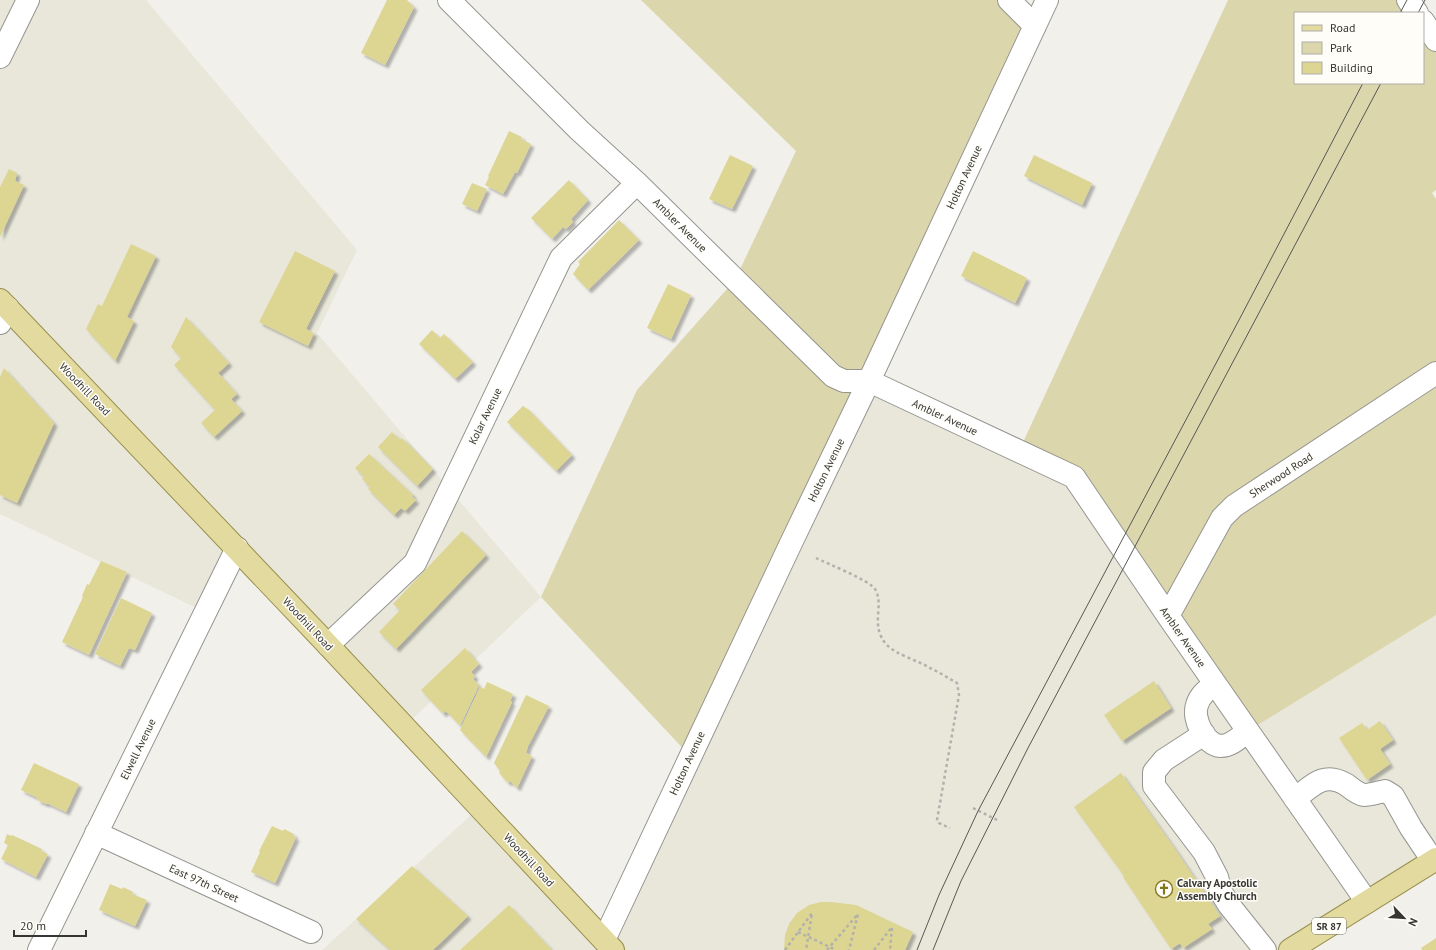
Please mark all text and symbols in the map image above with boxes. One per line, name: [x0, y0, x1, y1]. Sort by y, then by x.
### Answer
legend: [1294, 12, 1424, 84]
text: Road: [1330, 20, 1355, 35]
text: Park: [1330, 40, 1352, 55]
text: Building: [1330, 60, 1373, 75]
street label: Holton Avenue: [943, 142, 985, 211]
street label: Ambler Avenue: [650, 195, 710, 255]
street label: Woodhill Road: [56, 360, 114, 418]
street label: Kolar Avenue: [465, 385, 505, 447]
street label: Ambler Avenue: [910, 396, 980, 438]
street label: Holton Avenue: [805, 436, 848, 504]
street label: Sherwood Road: [1247, 449, 1316, 501]
street label: Woodhill Road: [280, 594, 336, 654]
street label: Ambler Avenue: [1157, 604, 1209, 670]
street label: Elwell Avenue: [117, 716, 159, 782]
street label: Holton Avenue: [666, 728, 708, 797]
street label: Woodhill Road: [501, 830, 557, 890]
street label: East 97th Street: [167, 861, 241, 905]
place label: Calvary Apostolic Assembly Church: [1177, 876, 1258, 903]
church icon: Calvary Apostolic Assembly Church: [1154, 879, 1174, 899]
north arrow: [1384, 898, 1424, 938]
scale bar: [14, 912, 86, 938]
text: N: [1405, 916, 1421, 928]
text: 20 m: [20, 918, 46, 933]
road number: SR 87: [1312, 918, 1346, 934]

